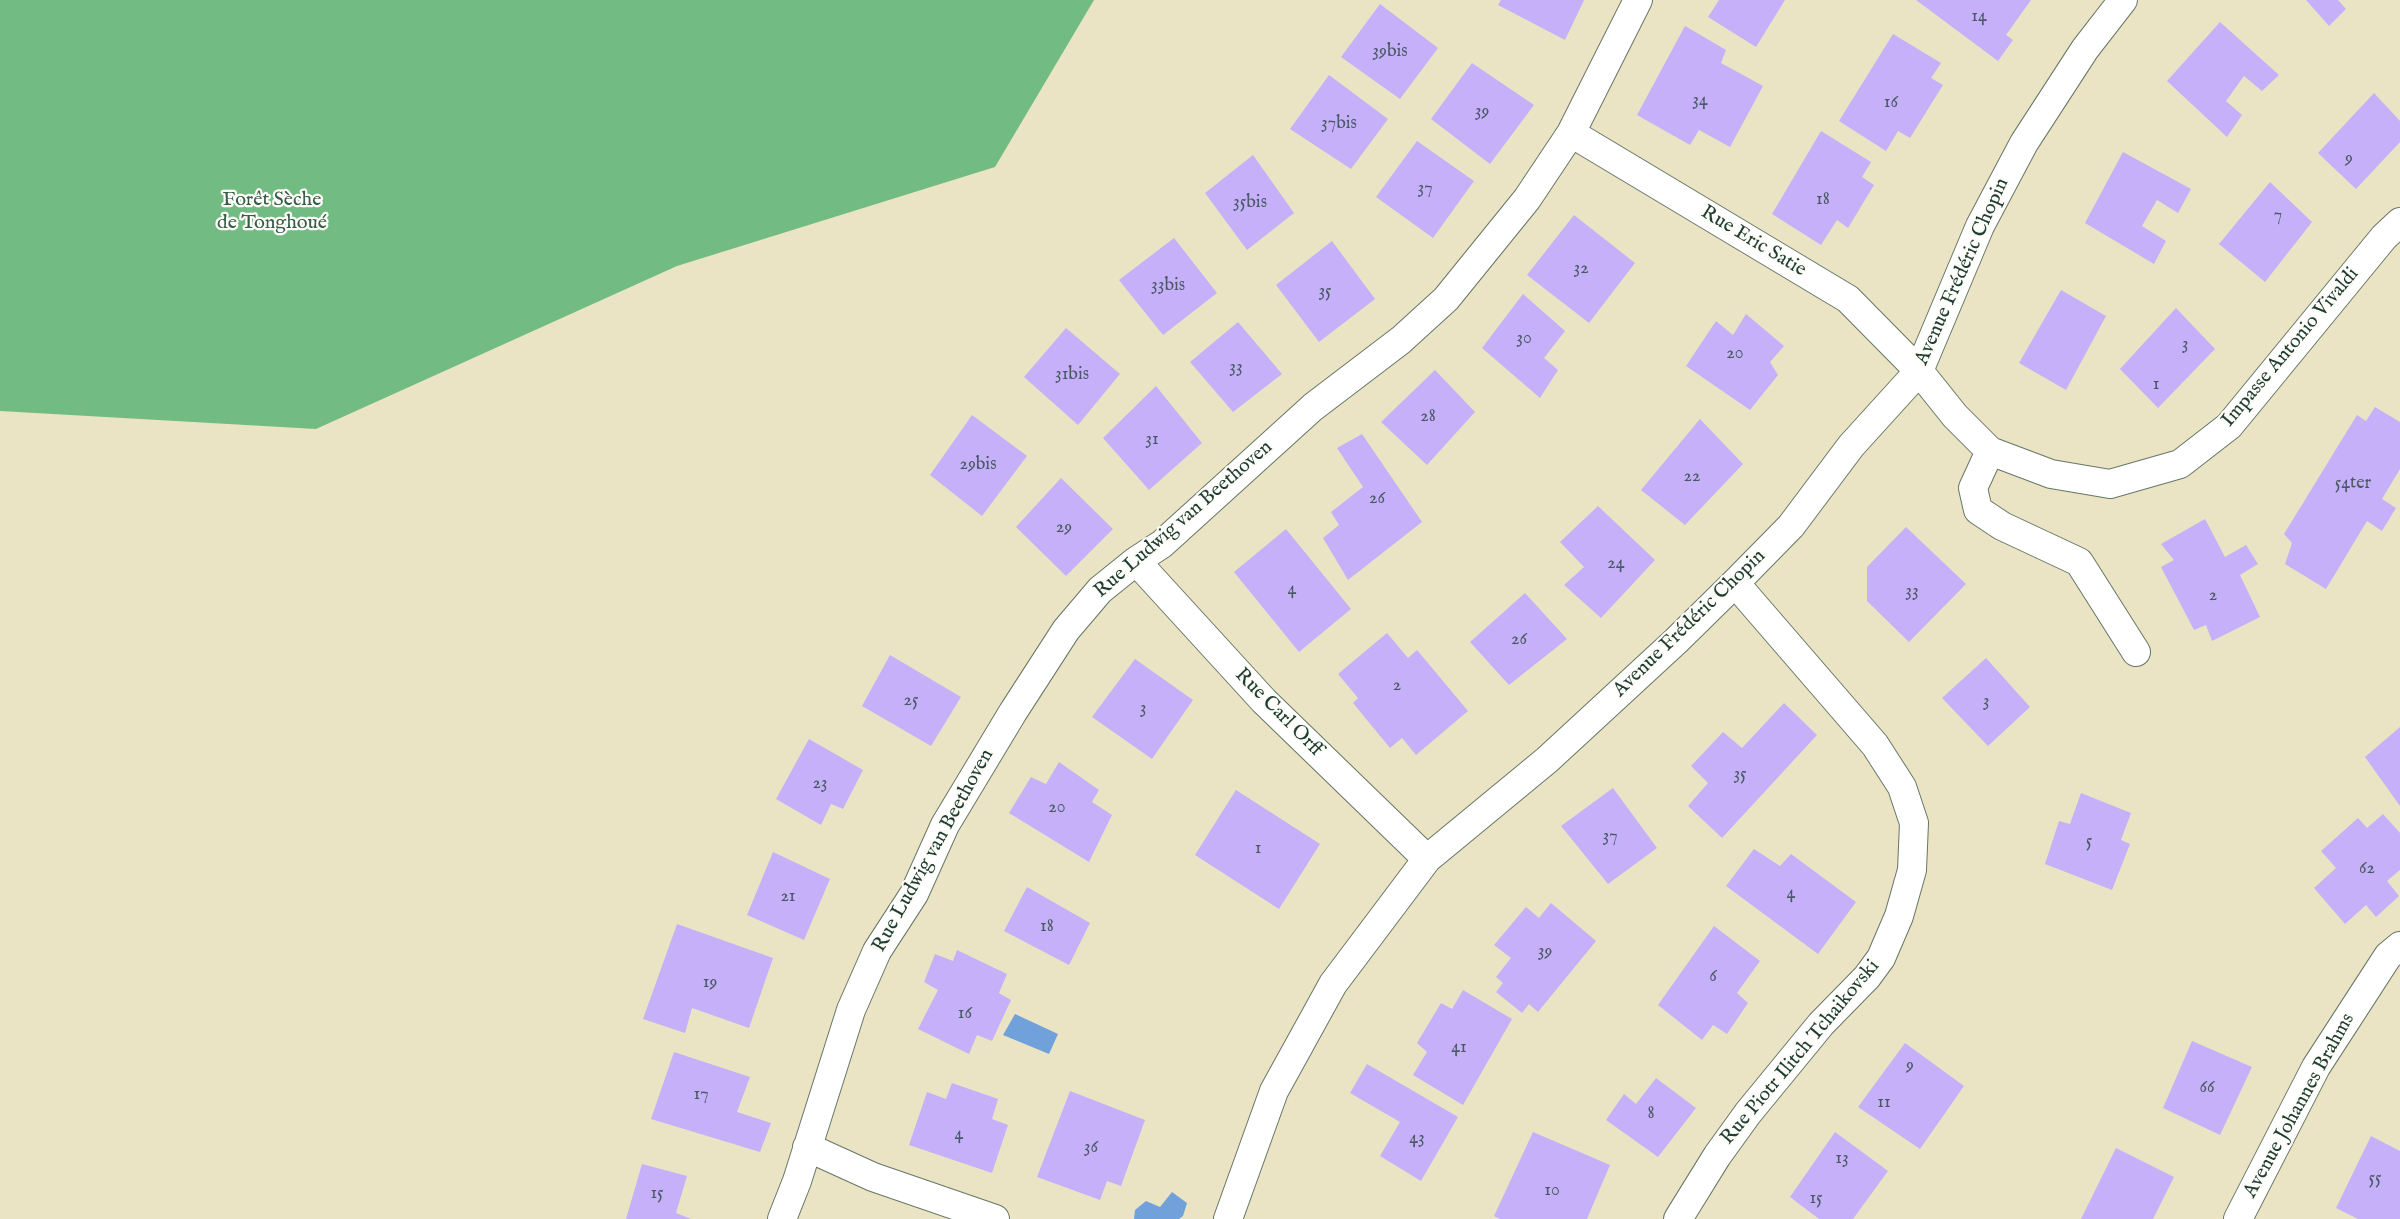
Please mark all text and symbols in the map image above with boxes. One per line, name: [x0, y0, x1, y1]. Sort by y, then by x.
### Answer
house number: 14: [1971, 6, 1987, 28]
house number: 39bis: [1372, 41, 1408, 63]
house number: 34: [1692, 90, 1708, 112]
house number: 16: [1884, 92, 1898, 114]
house number: 39: [1475, 101, 1489, 123]
house number: 37bis: [1321, 113, 1357, 135]
house number: 9: [2345, 148, 2353, 170]
street label: Avenue Frédéric Chopin: [1911, 175, 2015, 369]
house number: 37: [1417, 178, 1433, 200]
park label: Forêt Sèche de Tonghoué: [217, 189, 327, 236]
house number: 18: [1816, 189, 1830, 211]
house number: 35bis: [1233, 192, 1267, 214]
street label: Rue Eric Satie: [1696, 201, 1810, 283]
house number: 7: [2274, 205, 2282, 227]
house number: 32: [1573, 258, 1589, 280]
street label: Impasse Antonio Vivaldi: [2217, 263, 2365, 433]
house number: 33bis: [1151, 275, 1185, 297]
house number: 35: [1318, 281, 1332, 303]
house number: 30: [1516, 328, 1532, 350]
house number: 3: [2182, 334, 2188, 356]
house number: 20: [1726, 343, 1744, 365]
house number: 33: [1229, 357, 1243, 379]
house number: 31bis: [1055, 364, 1089, 386]
house number: 1: [2153, 374, 2159, 396]
house number: 28: [1420, 406, 1436, 428]
house number: 31: [1145, 429, 1159, 451]
street label: Rue Ludwig van Beethoven: [1090, 436, 1278, 604]
house number: 29bis: [960, 454, 996, 476]
house number: 22: [1684, 466, 1700, 488]
house number: 54ter: [2335, 473, 2371, 495]
house number: 26: [1369, 488, 1385, 510]
house number: 29: [1056, 517, 1072, 539]
street label: Avenue Frédéric Chopin: [1609, 545, 1771, 703]
house number: 24: [1607, 553, 1625, 575]
house number: 4: [1288, 579, 1296, 601]
house number: 33: [1905, 581, 1919, 603]
house number: 2: [2209, 585, 2217, 607]
house number: 26: [1511, 629, 1527, 651]
street label: Rue Carl Orff: [1229, 664, 1327, 762]
house number: 2: [1393, 675, 1401, 697]
house number: 25: [904, 690, 918, 712]
house number: 3: [1983, 691, 1989, 713]
house number: 3: [1140, 698, 1146, 720]
street label: Rue Ludwig van Beethoven: [868, 745, 1000, 957]
house number: 35: [1733, 764, 1747, 786]
house number: 23: [812, 773, 828, 795]
house number: 20: [1048, 797, 1066, 819]
house number: 37: [1602, 826, 1618, 848]
house number: 5: [2086, 831, 2092, 853]
house number: 1: [1255, 838, 1261, 860]
house number: 62: [2359, 858, 2375, 880]
house number: 4: [1787, 883, 1795, 905]
house number: 21: [780, 886, 796, 908]
house number: 18: [1040, 916, 1054, 938]
house number: 39: [1538, 941, 1552, 963]
street label: Rue Piotr Ilitch Tchaikovski: [1717, 956, 1885, 1150]
house number: 6: [1709, 966, 1717, 988]
house number: 19: [703, 972, 717, 994]
house number: 16: [958, 1003, 972, 1025]
street label: Avenue Johannes Brahms: [2239, 1010, 2361, 1202]
house number: 41: [1451, 1037, 1467, 1059]
house number: 9: [1906, 1055, 1914, 1077]
house number: 66: [2199, 1077, 2215, 1099]
house number: 17: [693, 1084, 709, 1106]
house number: 11: [1877, 1092, 1891, 1114]
house number: 8: [1647, 1103, 1655, 1125]
house number: 4: [955, 1124, 963, 1146]
house number: 43: [1409, 1128, 1425, 1150]
house number: 36: [1084, 1137, 1098, 1159]
house number: 13: [1835, 1148, 1849, 1170]
house number: 55: [2368, 1168, 2382, 1190]
house number: 10: [1544, 1180, 1560, 1202]
house number: 15: [650, 1183, 664, 1205]
house number: 15: [1809, 1188, 1823, 1210]

